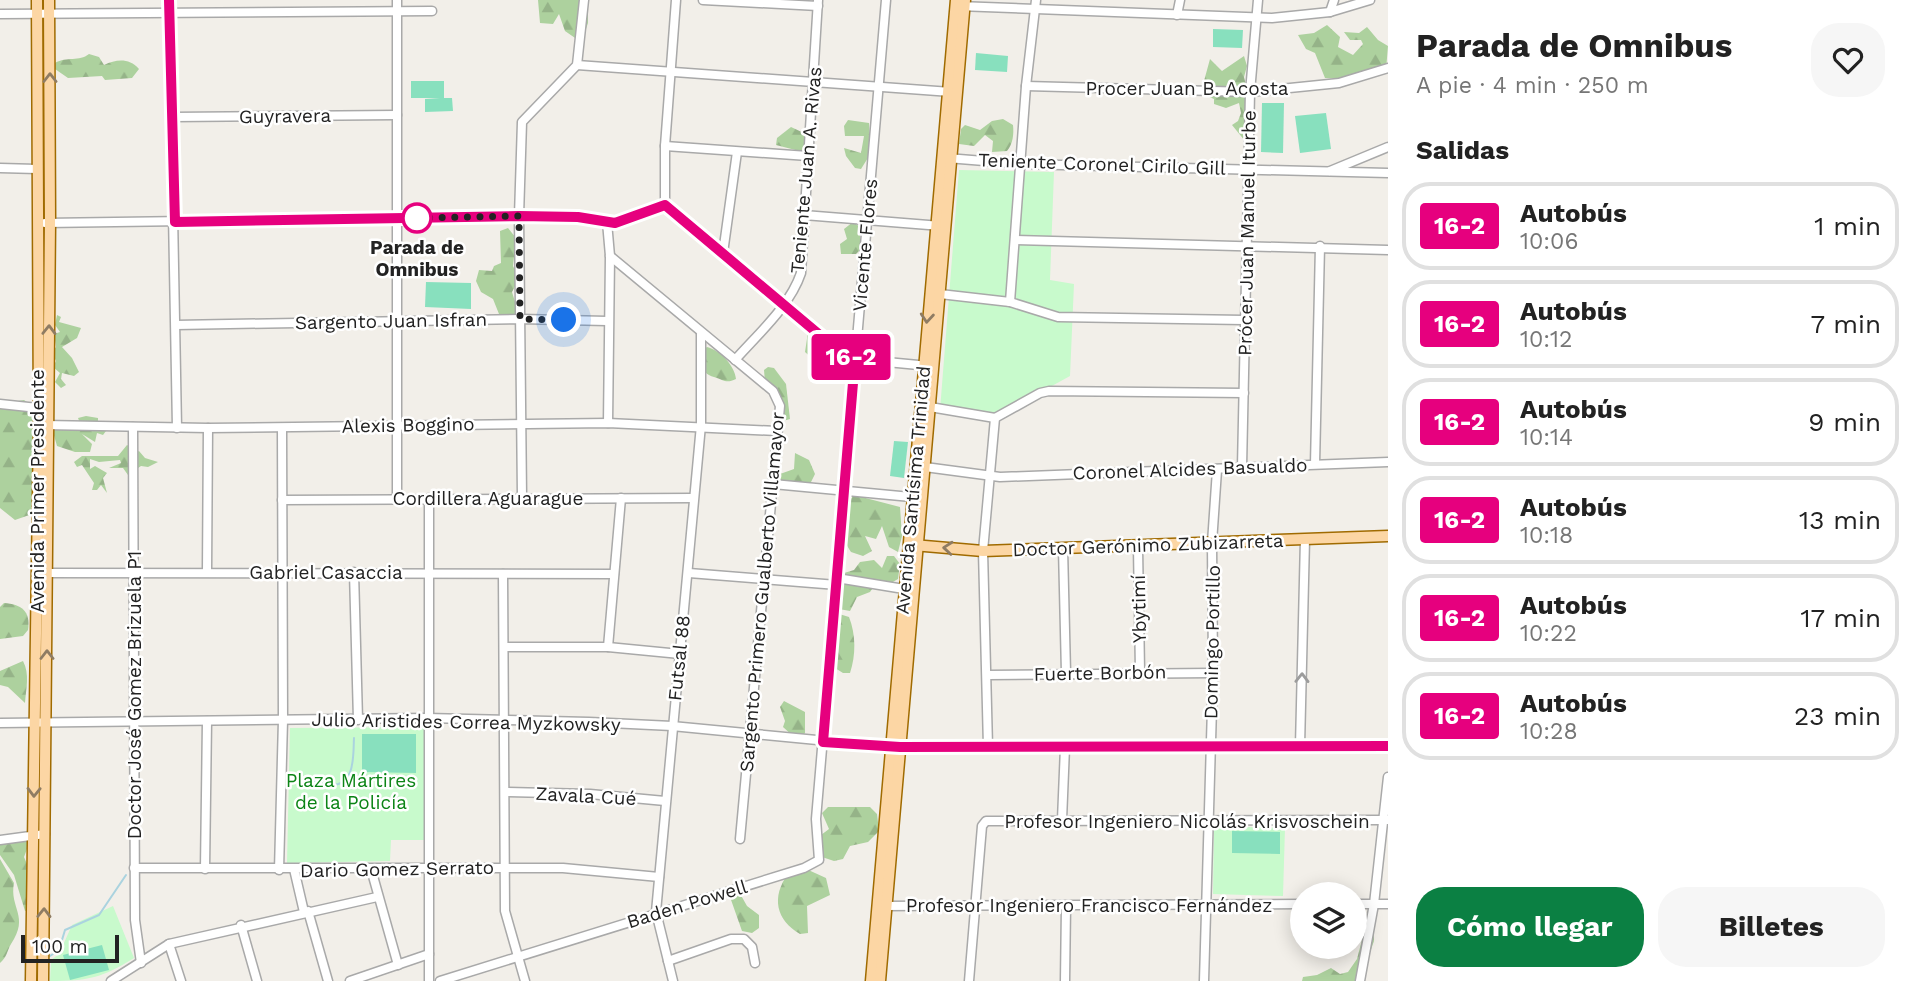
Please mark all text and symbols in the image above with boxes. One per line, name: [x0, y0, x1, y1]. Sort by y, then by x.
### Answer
button: heart: [1811, 23, 1885, 97]
text: Parada de Omnibus: [1416, 26, 1732, 65]
street label: Teniente Juan A. Rivas: [786, 66, 826, 274]
one-way arrow: [42, 72, 58, 82]
text: A pie · 4 min · 250 m: [1416, 72, 1649, 99]
street label: Procer Juan B. Acosta: [1086, 77, 1289, 100]
street label: Guyravera: [239, 104, 332, 128]
street label: Prócer Juan Manuel Iturbe: [1233, 110, 1261, 356]
text: Salidas: [1416, 135, 1509, 165]
street label: Teniente Coronel Cirilo Gill: [978, 148, 1226, 180]
street label: Vicente Flores: [848, 178, 882, 312]
text: Autobús: [1520, 198, 1627, 228]
marker: Parada de Omnibus: [402, 203, 432, 233]
text: 1 min: [1814, 211, 1881, 241]
text: 16-2: [1434, 212, 1485, 240]
text: 10:06: [1520, 228, 1578, 255]
place label: Parada de Omnibus: [370, 236, 464, 281]
text: Autobús: [1520, 296, 1627, 326]
your location: [546, 302, 581, 337]
street label: Sargento Juan Isfran: [295, 308, 487, 334]
text: 7 min: [1811, 309, 1881, 339]
text: 16-2: [1434, 310, 1485, 338]
one-way arrow: [920, 312, 935, 324]
one-way arrow: [41, 324, 57, 334]
text: 10:12: [1520, 326, 1572, 353]
line badge: 16-2: [802, 334, 900, 380]
text: 16-2: [826, 343, 877, 371]
street label: Avenida Santísima Trinidad: [891, 365, 935, 615]
street label: Avenida Primer Presidente: [26, 369, 49, 613]
text: Autobús: [1520, 394, 1627, 424]
text: 9 min: [1808, 407, 1881, 437]
text: 16-2: [1434, 408, 1485, 436]
street label: Sargento Primero Gualberto Villamayor: [735, 411, 789, 773]
street label: Alexis Boggino: [341, 412, 475, 438]
text: 10:14: [1520, 424, 1573, 451]
street label: Coronel Alcides Basualdo: [1072, 453, 1308, 485]
street label: Cordillera Aguarague: [392, 487, 584, 510]
text: Autobús: [1520, 492, 1627, 522]
text: 13 min: [1799, 505, 1881, 535]
text: 16-2: [1434, 506, 1485, 534]
text: 10:18: [1520, 522, 1573, 549]
street label: Doctor Gerónimo Zubizarreta: [1012, 529, 1284, 561]
one-way arrow: [943, 541, 954, 556]
street label: Doctor José Gomez Brizuela P1: [123, 551, 146, 839]
street label: Gabriel Casaccia: [249, 561, 403, 584]
street label: Domingo Portillo: [1199, 565, 1225, 719]
street label: Ybytimí: [1127, 575, 1151, 643]
text: Autobús: [1520, 590, 1627, 620]
text: 17 min: [1800, 603, 1881, 633]
text: 16-2: [1434, 604, 1485, 632]
street label: Futsal 88: [663, 614, 695, 702]
text: 10:22: [1520, 620, 1577, 647]
one-way arrow: [39, 649, 55, 660]
street label: Fuerte Borbón: [1033, 660, 1167, 686]
one-way arrow: [1294, 672, 1309, 683]
text: Autobús: [1520, 688, 1627, 718]
text: 23 min: [1794, 701, 1881, 731]
text: 16-2: [1434, 702, 1485, 730]
street label: Julio Aristides Correa Myzkowsky: [311, 708, 621, 736]
text: 10:28: [1520, 718, 1578, 745]
park label: Plaza Mártires de la Policía: [286, 769, 416, 814]
street label: Zavala Cué: [535, 782, 637, 810]
one-way arrow: [26, 787, 41, 798]
street label: Profesor Ingeniero Nicolás Krisvoschein: [1004, 810, 1370, 833]
street label: Dario Gomez Serrato: [300, 856, 494, 882]
street label: Baden Powell: [624, 875, 750, 933]
map controls: [1290, 882, 1367, 959]
button: layers: [1290, 882, 1367, 959]
button: Cómo llegar: [1416, 887, 1644, 967]
button: Billetes: [1658, 887, 1885, 967]
street label: Profesor Ingeniero Francisco Fernández: [906, 894, 1272, 917]
one-way arrow: [36, 907, 52, 918]
scale bar: [21, 932, 119, 964]
text: 100 m: [32, 935, 88, 958]

